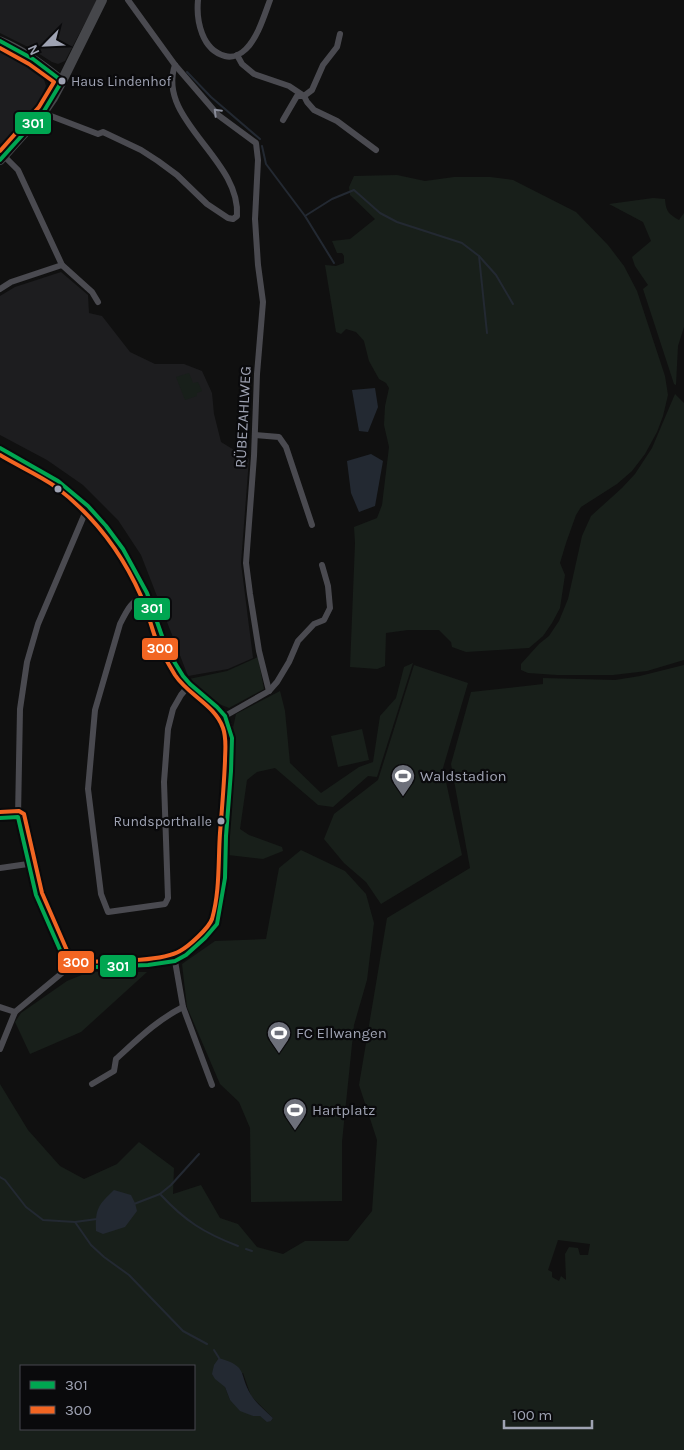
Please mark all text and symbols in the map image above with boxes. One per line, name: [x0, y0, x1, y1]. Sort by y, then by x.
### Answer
north arrow: [20, 20, 70, 70]
text: N: [24, 42, 43, 58]
place label: Haus Lindenhof: [71, 73, 171, 90]
marker: Haus Lindenhof: [57, 76, 67, 86]
one-way arrow: [214, 109, 223, 118]
line badge: 301: [14, 111, 52, 135]
text: 301: [22, 115, 44, 132]
street label: RÜBEZAHLWEG: [231, 366, 255, 468]
unlabelled marker: [53, 484, 63, 494]
line badge: 301: [133, 597, 171, 621]
text: 301: [141, 600, 163, 617]
line badge: 300: [141, 637, 179, 661]
text: 300: [147, 640, 173, 657]
sports icon: Waldstadion: [390, 763, 416, 797]
place label: Waldstadion: [420, 767, 507, 785]
place label: Rundsporthalle: [114, 813, 212, 830]
marker: Rundsporthalle: [216, 816, 226, 826]
line badge: 300: [57, 950, 95, 974]
text: 300: [63, 954, 89, 971]
line badge: 301: [99, 954, 137, 978]
text: 301: [107, 958, 129, 975]
sports icon: FC Ellwangen: [266, 1020, 292, 1054]
place label: FC Ellwangen: [296, 1024, 387, 1042]
sports icon: Hartplatz: [282, 1097, 308, 1131]
place label: Hartplatz: [312, 1101, 375, 1119]
legend: [20, 1365, 195, 1430]
text: 301: [65, 1376, 88, 1394]
scale bar: [504, 1398, 592, 1430]
text: 300: [65, 1401, 92, 1419]
text: 100 m: [512, 1406, 552, 1424]

